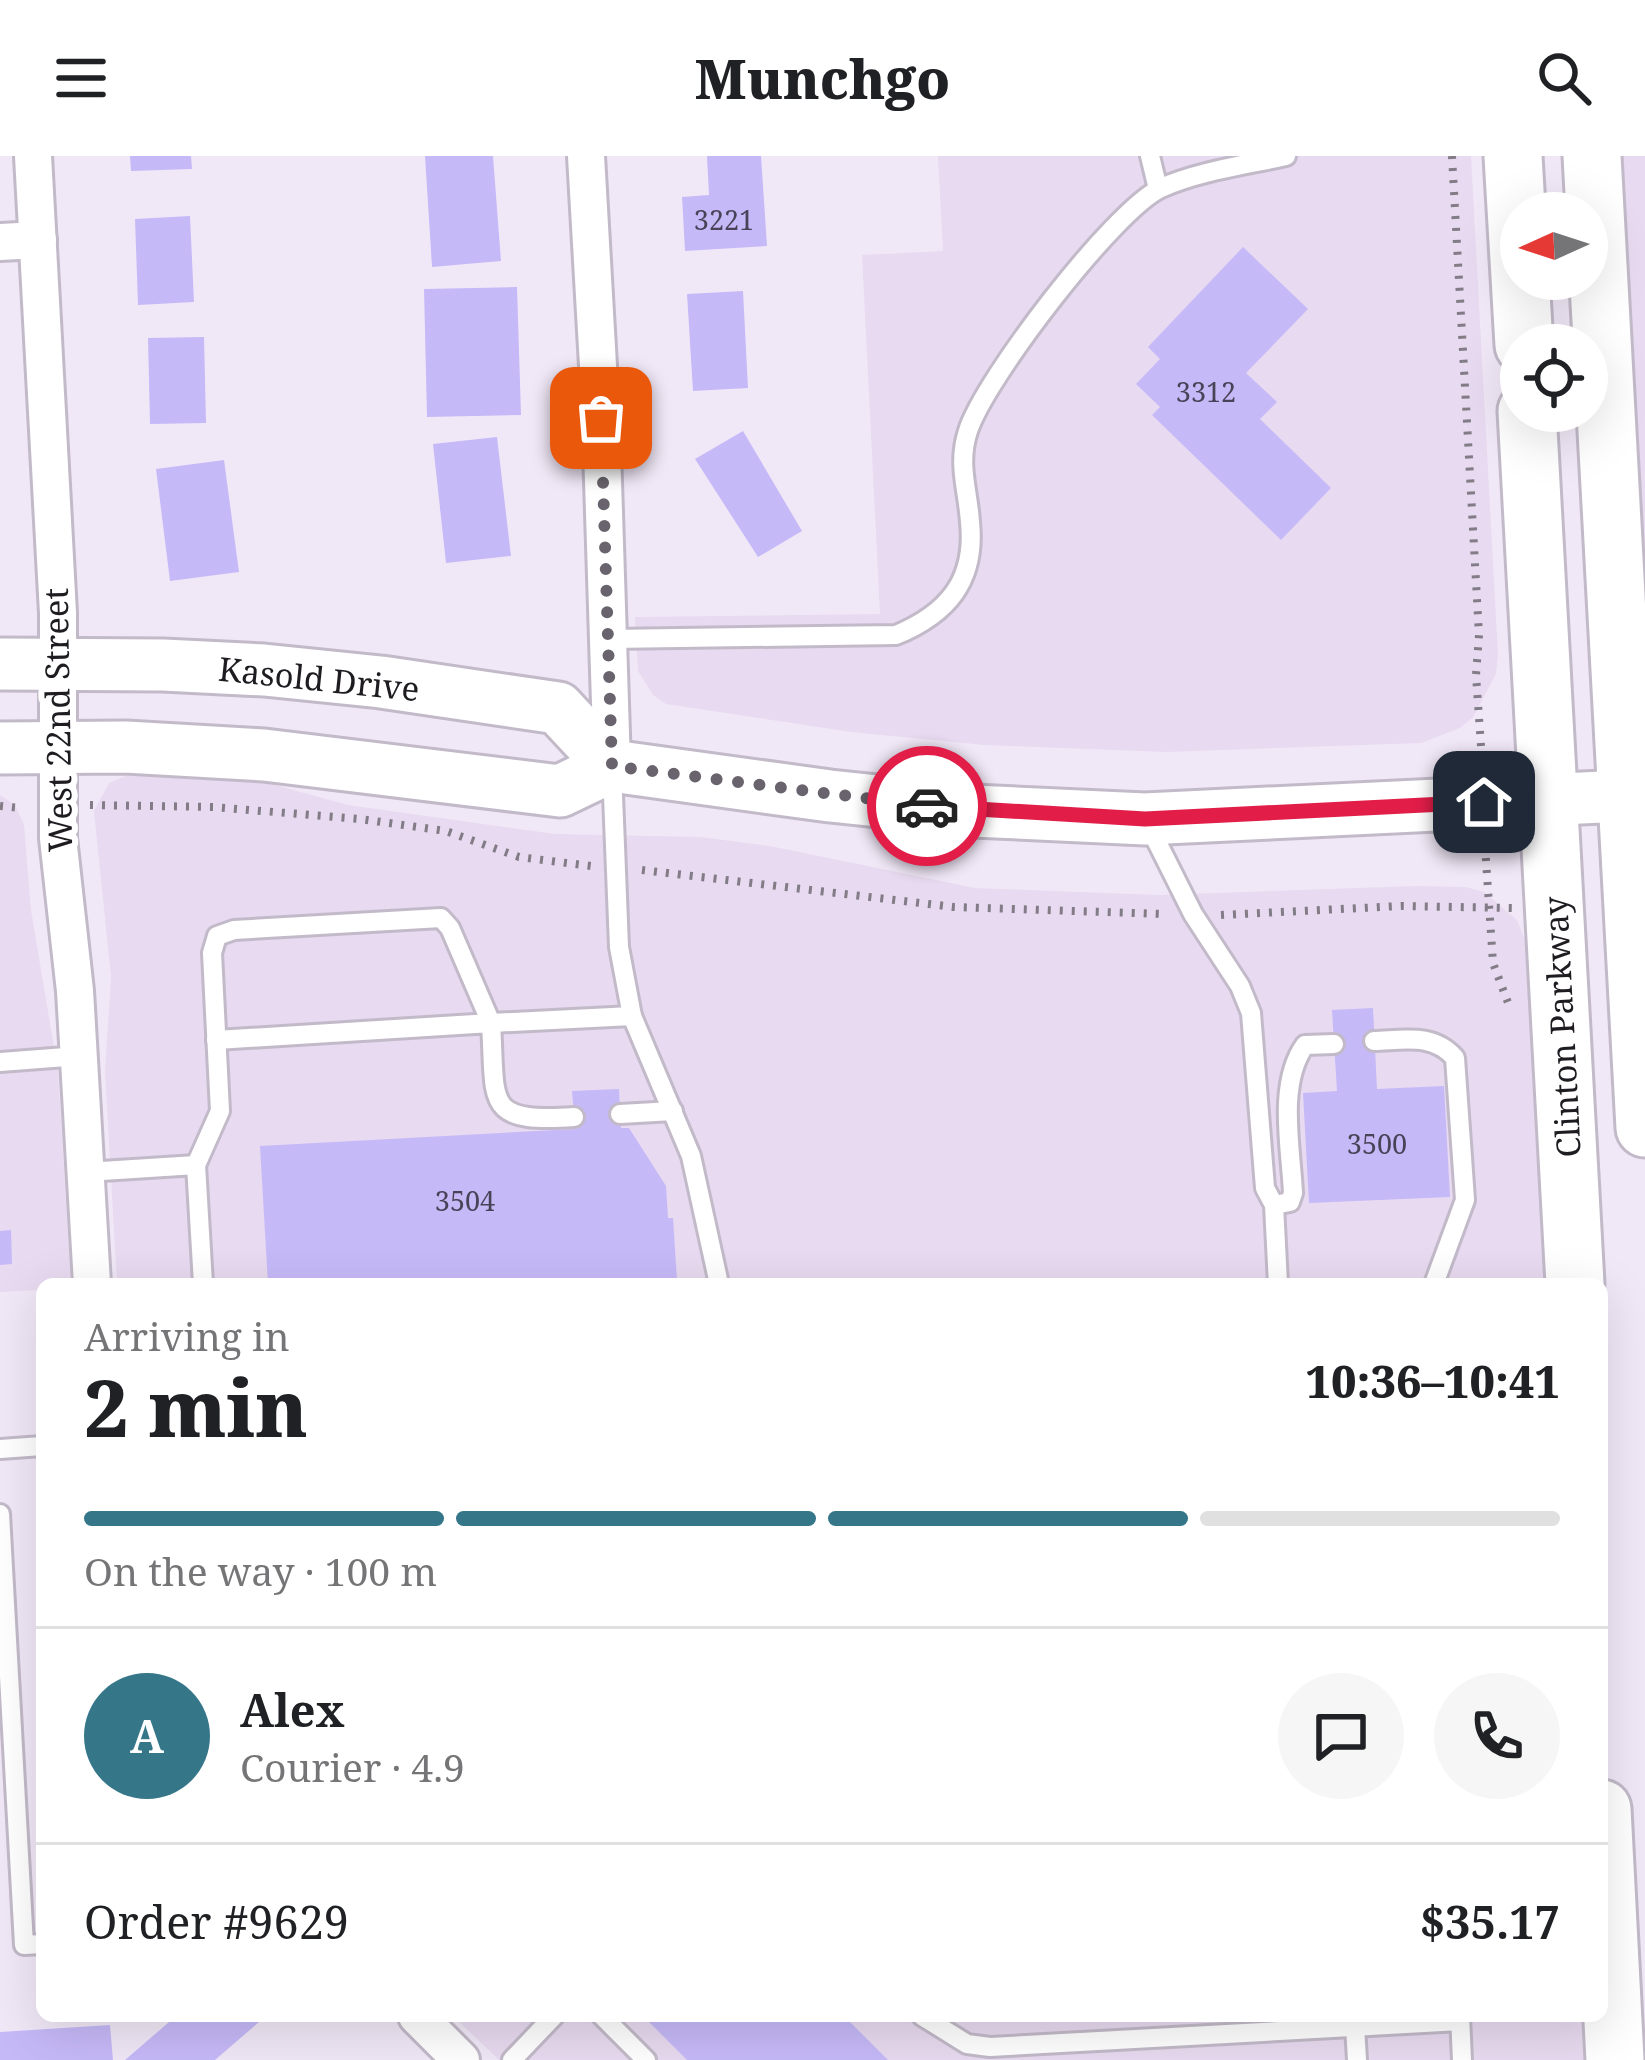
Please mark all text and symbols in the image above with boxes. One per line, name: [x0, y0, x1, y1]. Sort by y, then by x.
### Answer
text: Munchgo: [695, 41, 950, 115]
icon: menu: [48, 45, 114, 111]
icon: search: [1531, 45, 1597, 111]
north arrow: [1500, 192, 1608, 300]
map controls: [1500, 192, 1608, 432]
house number: 3221: [694, 201, 754, 238]
button: locate: [1500, 324, 1608, 432]
pin: [550, 367, 652, 469]
house number: 3312: [1176, 373, 1236, 410]
icon: bag: [568, 385, 634, 451]
street label: West 22nd Street: [33, 587, 82, 853]
street label: Kasold Drive: [216, 646, 422, 711]
courier: [867, 746, 987, 866]
pin: [1433, 751, 1535, 853]
icon: home: [1451, 769, 1517, 835]
icon: car: [894, 773, 960, 839]
street label: Clinton Parkway: [1532, 895, 1591, 1159]
house number: 3500: [1347, 1125, 1407, 1162]
house number: 3504: [435, 1182, 495, 1219]
text: Arriving in: [84, 1309, 290, 1362]
text: 10:36–10:41: [1305, 1350, 1560, 1411]
text: 2 min: [84, 1354, 308, 1460]
text: On the way · 100 m: [84, 1544, 437, 1597]
button: chat: [1278, 1673, 1404, 1799]
button: phone: [1434, 1673, 1560, 1799]
text: Alex: [240, 1679, 345, 1740]
text: A: [130, 1705, 164, 1766]
text: Courier · 4.9: [240, 1740, 465, 1793]
text: Order #9629: [84, 1891, 349, 1952]
text: $35.17: [1420, 1891, 1560, 1952]

